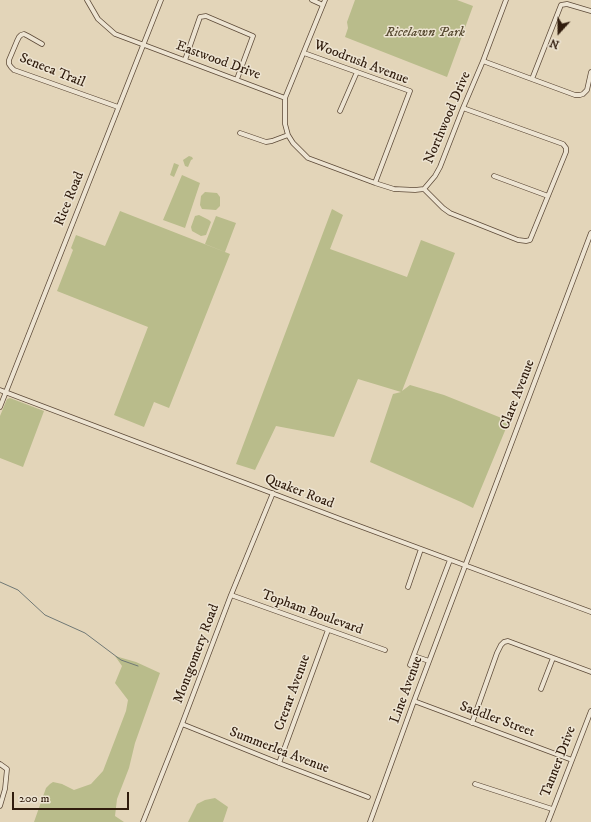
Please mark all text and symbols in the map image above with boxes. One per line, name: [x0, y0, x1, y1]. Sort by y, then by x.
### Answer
north arrow: [539, 12, 579, 52]
park label: Ricelawn Park: [385, 25, 465, 41]
text: N: [548, 35, 561, 51]
street label: Woodrush Avenue: [311, 37, 411, 89]
street label: Eastwood Drive: [173, 38, 263, 84]
street label: Seneca Trail: [17, 50, 87, 92]
street label: Northwood Drive: [421, 69, 475, 167]
street label: Rice Road: [52, 170, 88, 228]
street label: Clare Avenue: [497, 358, 539, 432]
street label: Quaker Road: [262, 471, 336, 513]
street label: Topham Boulevard: [259, 587, 365, 639]
street label: Montgomery Road: [170, 602, 224, 706]
street label: Crerar Avenue: [271, 653, 315, 733]
street label: Line Avenue: [387, 654, 427, 726]
street label: Saddler Street: [457, 699, 537, 741]
street label: Summerlea Avenue: [227, 724, 331, 778]
street label: Tanner Drive: [538, 724, 580, 800]
scale bar: [14, 784, 131, 810]
text: 200 m: [19, 791, 49, 806]

